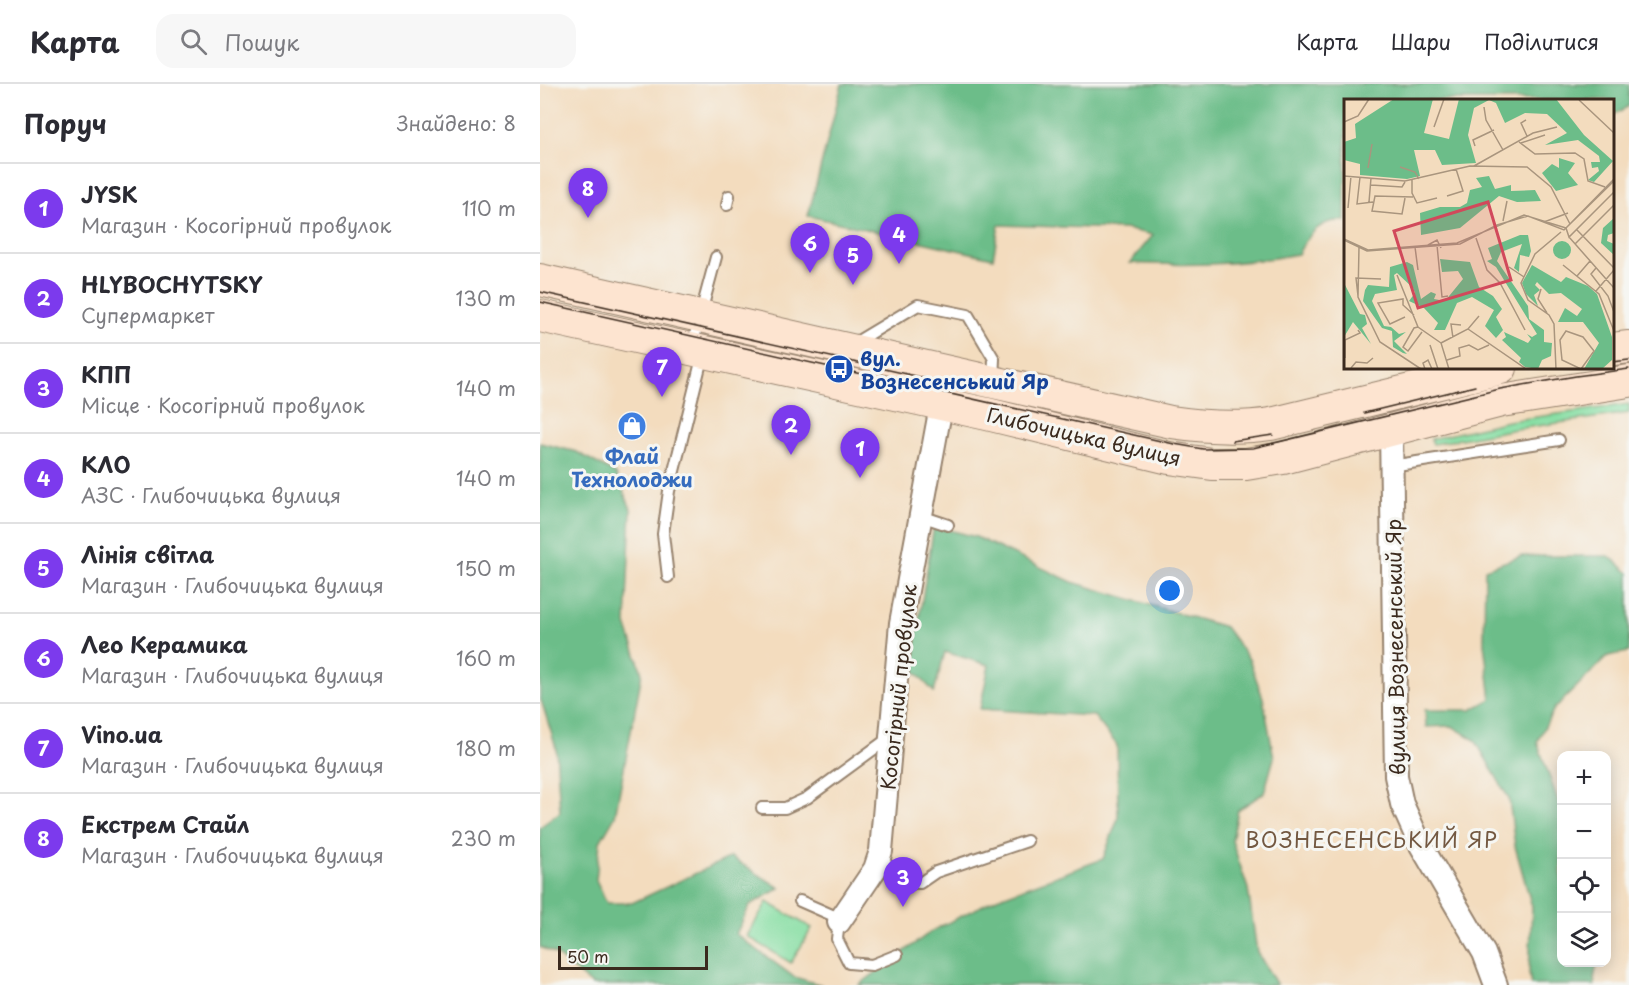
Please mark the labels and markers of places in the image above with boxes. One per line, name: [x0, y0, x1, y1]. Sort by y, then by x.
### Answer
pin: 8: [568, 168, 608, 218]
pin: 4: [880, 214, 918, 264]
pin: 6: [790, 224, 830, 273]
pin: 5: [834, 236, 872, 285]
place label: вул. Вознесенський Яр: [860, 343, 1049, 396]
pin: 7: [642, 348, 682, 397]
bus stop icon: вул. Вознесенський Яр: [823, 353, 855, 385]
pin: 2: [772, 406, 810, 455]
shop icon: Флай Технолоджи: [616, 410, 648, 442]
pin: 1: [840, 428, 880, 478]
place label: Флай Технолоджи: [571, 441, 693, 494]
pin: 3: [884, 858, 922, 907]

